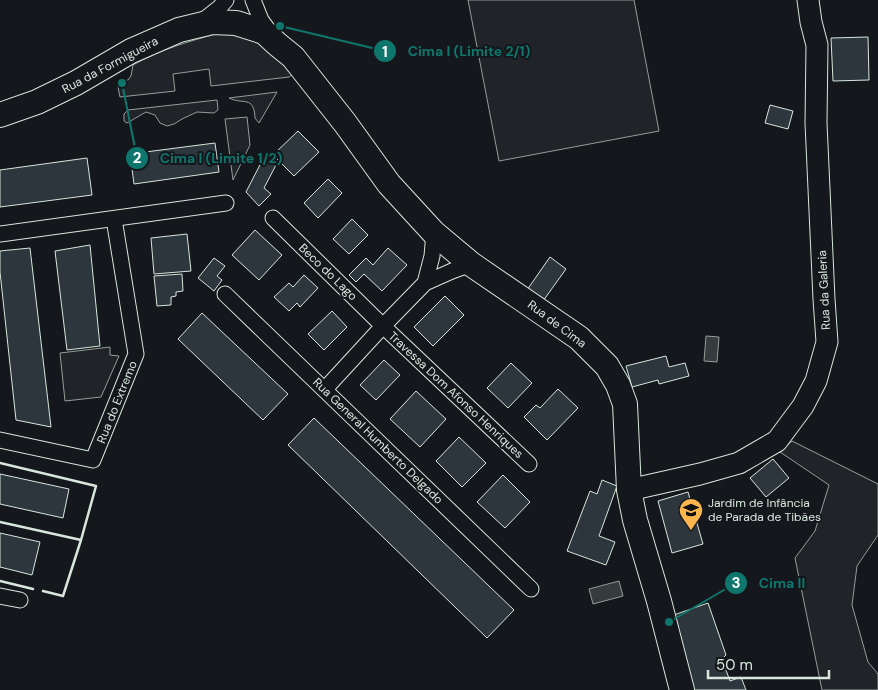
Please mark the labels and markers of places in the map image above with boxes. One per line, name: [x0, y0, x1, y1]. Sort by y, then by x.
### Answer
callout: Cima I (Limite 2/1): [373, 37, 541, 66]
callout: Cima I (Limite 1/2): [125, 144, 293, 173]
place label: Jardim de Infância de Parada de Tibães: [708, 495, 821, 525]
school or university icon: Jardim de Infância de Parada de Tibães: [678, 497, 704, 531]
callout: Cima II: [724, 568, 815, 597]

